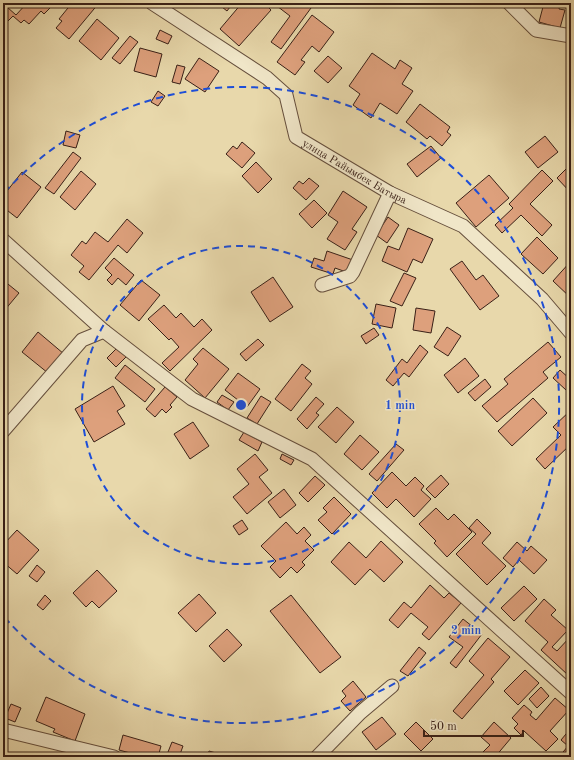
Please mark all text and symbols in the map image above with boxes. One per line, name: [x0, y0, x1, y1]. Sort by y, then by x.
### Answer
street label: улица Райымбек Батыра: [300, 138, 408, 207]
centre of rings: [234, 398, 248, 412]
text: 1 min: [385, 400, 415, 412]
text: 2 min: [451, 625, 481, 637]
scale bar: [424, 712, 523, 738]
text: 50 m: [430, 720, 457, 733]

